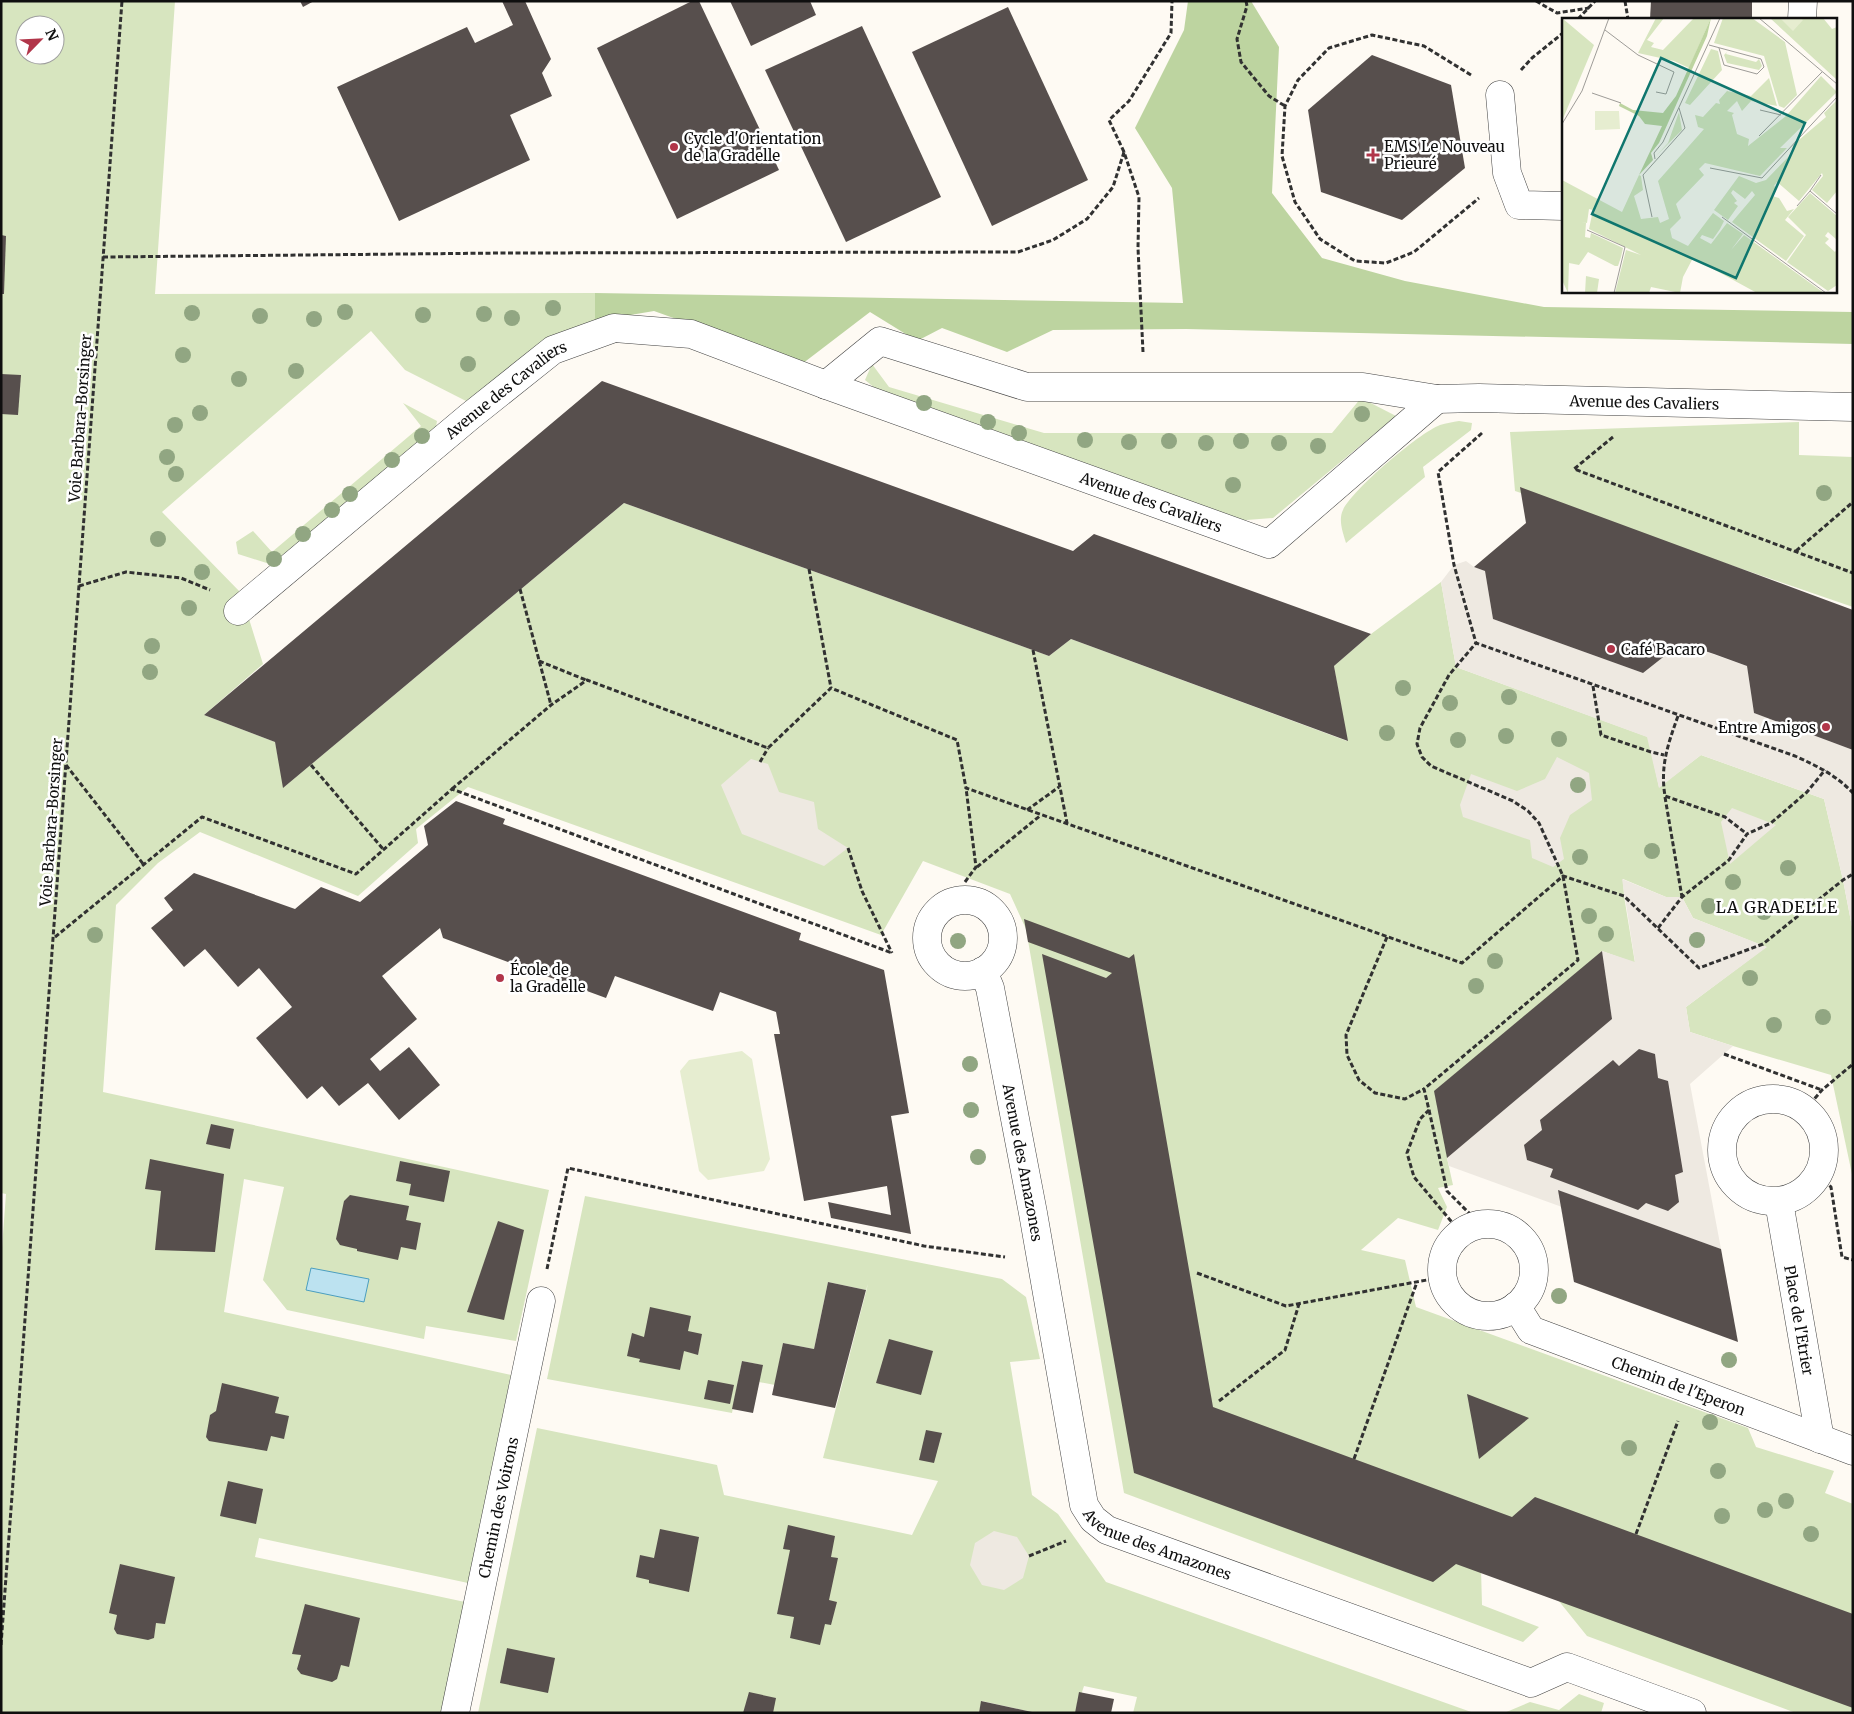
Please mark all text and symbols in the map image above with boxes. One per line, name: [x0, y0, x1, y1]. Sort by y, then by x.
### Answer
north arrow: [15, 15, 65, 65]
inset map: [1562, 18, 1836, 292]
text: N: [41, 26, 62, 43]
place label: Cycle d'Orientation de la Gradelle: [684, 129, 821, 165]
place label: EMS Le Nouveau Prieuré: [1384, 137, 1505, 173]
marker: Cycle d'Orientation de la Gradelle: [668, 141, 680, 153]
marker: EMS Le Nouveau Prieuré: [1366, 148, 1380, 162]
street label: Voie Barbara-Borsinger: [65, 333, 95, 504]
street label: Avenue des Cavaliers: [440, 336, 569, 443]
street label: Avenue des Cavaliers: [1568, 391, 1719, 413]
street label: Avenue des Cavaliers: [1077, 467, 1225, 536]
place label: Café Bacaro: [1621, 640, 1705, 659]
marker: Café Bacaro: [1605, 643, 1617, 655]
place label: Entre Amigos: [1718, 718, 1816, 737]
marker: Entre Amigos: [1820, 721, 1832, 733]
street label: Voie Barbara-Borsinger: [36, 737, 66, 908]
district label: LA GRADELLE: [1716, 897, 1838, 917]
place label: École de la Gradelle: [510, 959, 586, 996]
marker: École de la Gradelle: [494, 972, 506, 984]
street label: Avenue des Amazones: [999, 1081, 1047, 1243]
street label: Place de l'Etrier: [1781, 1264, 1818, 1377]
street label: Chemin de l'Eperon: [1609, 1352, 1748, 1419]
street label: Chemin des Voirons: [474, 1435, 522, 1580]
street label: Avenue des Amazones: [1079, 1504, 1234, 1584]

